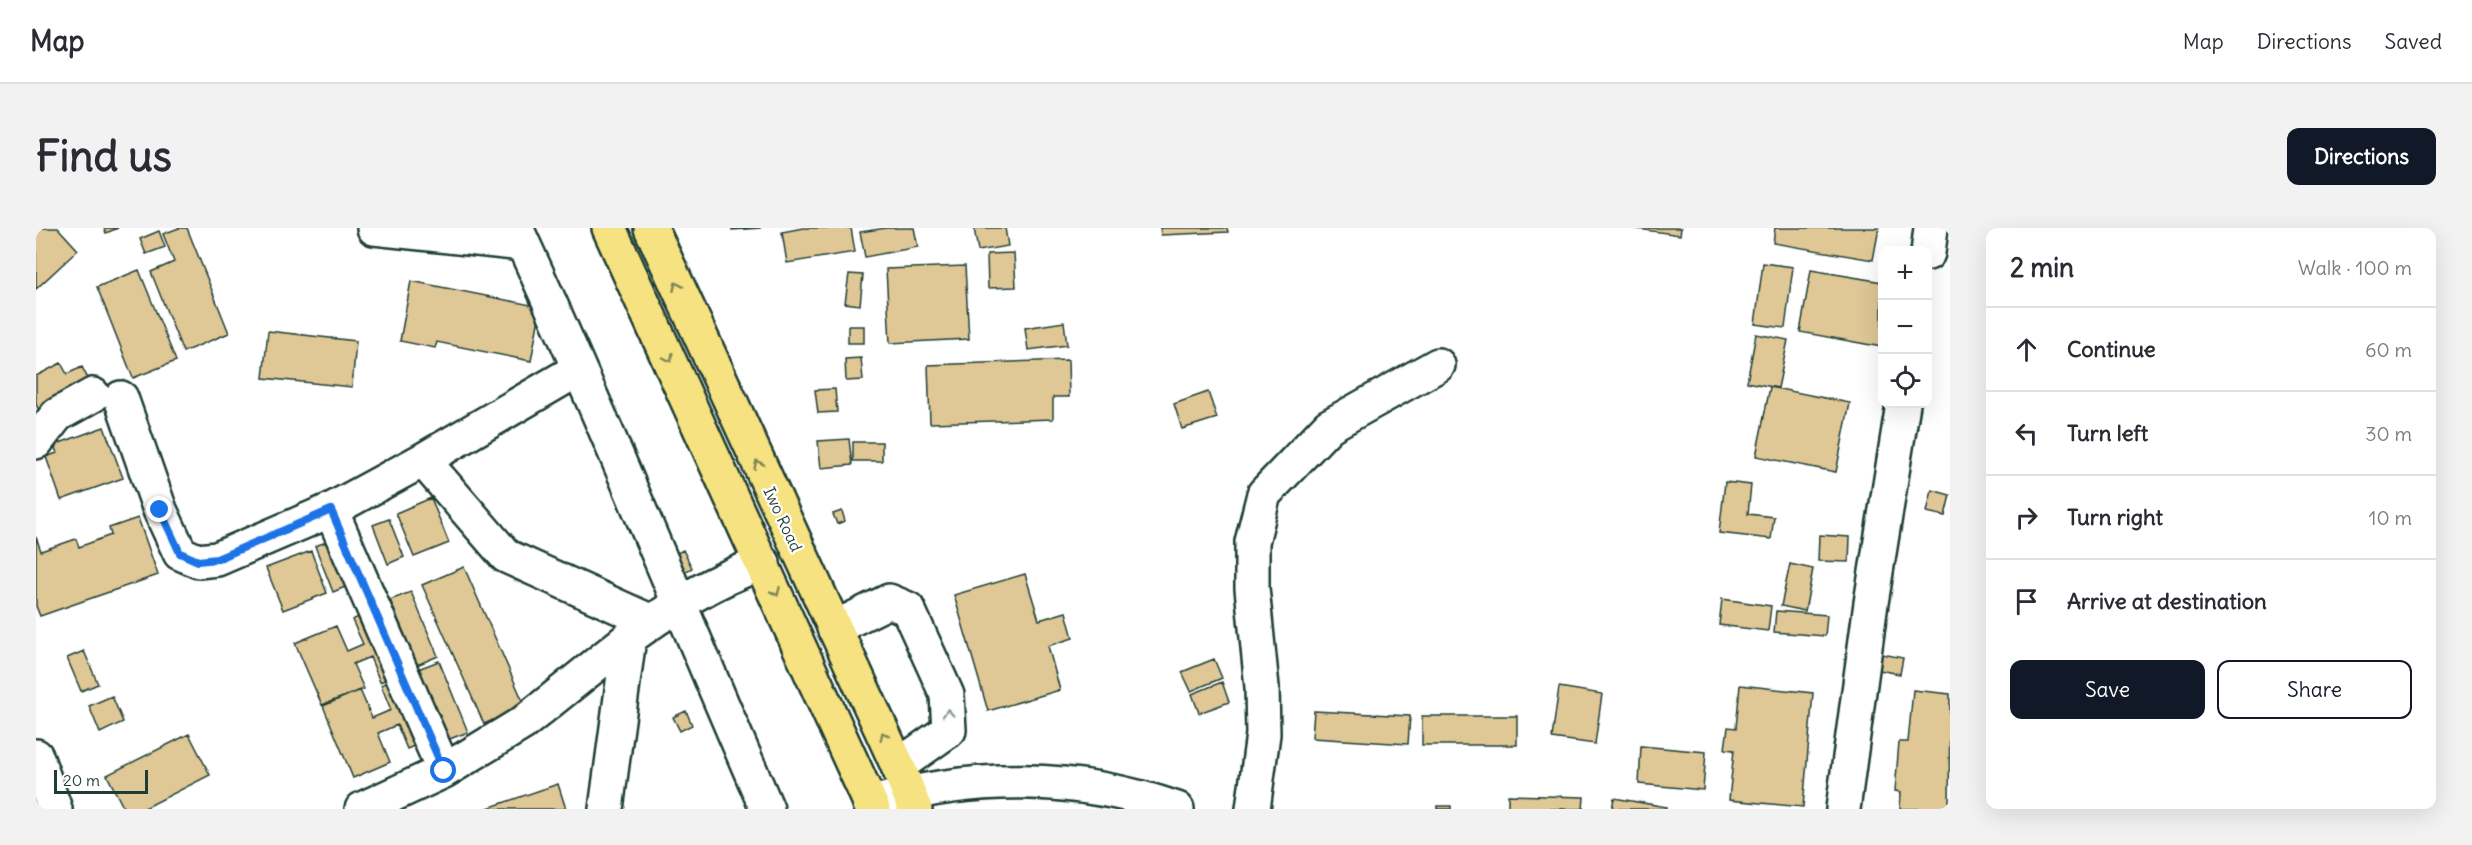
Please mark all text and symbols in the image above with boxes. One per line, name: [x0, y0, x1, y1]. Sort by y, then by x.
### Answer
text: Map: [30, 23, 84, 59]
text: Map: [2183, 28, 2224, 55]
text: Directions: [2257, 28, 2351, 55]
text: Saved: [2384, 28, 2442, 55]
button: Directions: [2287, 128, 2436, 185]
text: Find us: [36, 130, 172, 182]
map controls: [1878, 246, 1932, 408]
button: +: [1878, 246, 1932, 300]
text: 2 min: [2010, 251, 2074, 284]
text: Walk · 100 m: [2298, 255, 2412, 280]
one-way arrow: [672, 282, 684, 293]
button: −: [1878, 300, 1932, 354]
icon: ahead: [2010, 333, 2043, 366]
text: Continue: [2067, 335, 2156, 363]
text: 60 m: [2365, 337, 2412, 362]
one-way arrow: [661, 351, 673, 362]
button: locate: [1878, 354, 1932, 408]
icon: left: [2010, 417, 2043, 450]
text: Turn left: [2067, 419, 2148, 447]
text: 30 m: [2365, 421, 2412, 446]
one-way arrow: [753, 459, 765, 470]
street label: Iwo Road: [759, 483, 807, 555]
route end: [146, 496, 172, 522]
icon: right: [2010, 501, 2043, 534]
text: Turn right: [2067, 503, 2163, 531]
text: 10 m: [2369, 505, 2412, 530]
icon: arrive: [2010, 585, 2043, 618]
one-way arrow: [769, 586, 781, 597]
text: Arrive at destination: [2067, 587, 2267, 615]
button: Save: [2010, 660, 2205, 719]
button: Share: [2217, 660, 2412, 719]
one-way arrow: [941, 708, 954, 717]
one-way arrow: [879, 731, 891, 742]
route start: [430, 757, 456, 783]
scale bar: [54, 767, 148, 794]
text: 20 m: [63, 770, 100, 790]

